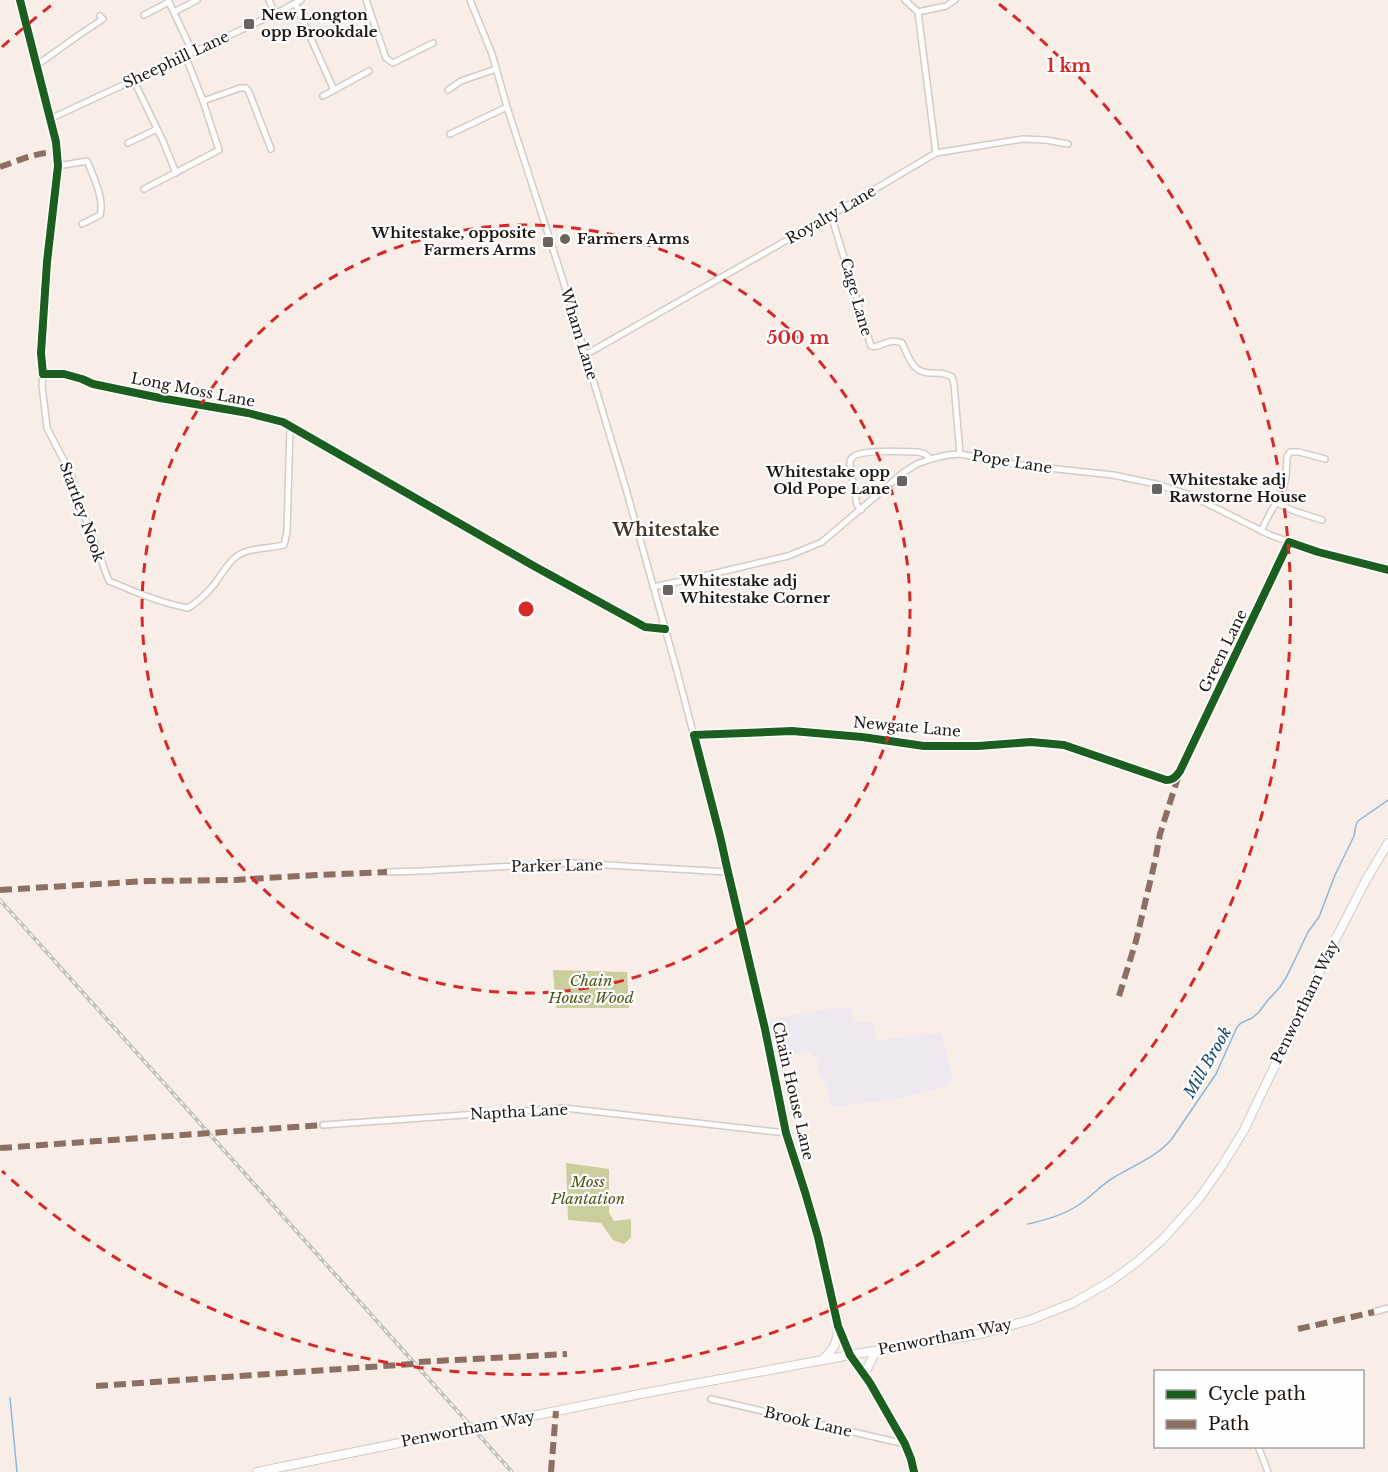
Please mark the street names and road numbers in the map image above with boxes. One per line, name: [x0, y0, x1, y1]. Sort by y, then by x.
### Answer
street label: Sheephill Lane: [120, 27, 232, 92]
street label: Royalty Lane: [782, 181, 879, 248]
street label: Cage Lane: [836, 256, 877, 338]
street label: Wham Lane: [556, 285, 602, 382]
street label: Long Moss Lane: [129, 368, 257, 411]
street label: Pope Lane: [971, 446, 1054, 477]
street label: Startley Nook: [56, 459, 110, 565]
street label: Green Lane: [1194, 606, 1251, 695]
street label: Newgate Lane: [852, 712, 962, 741]
street label: Parker Lane: [511, 855, 603, 876]
street label: Penwortham Way: [1266, 936, 1343, 1067]
street label: Chain House Lane: [768, 1020, 819, 1162]
street label: Naptha Lane: [470, 1099, 568, 1124]
street label: Penwortham Way: [876, 1314, 1014, 1359]
street label: Brook Lane: [762, 1402, 854, 1441]
street label: Penwortham Way: [399, 1406, 537, 1451]

